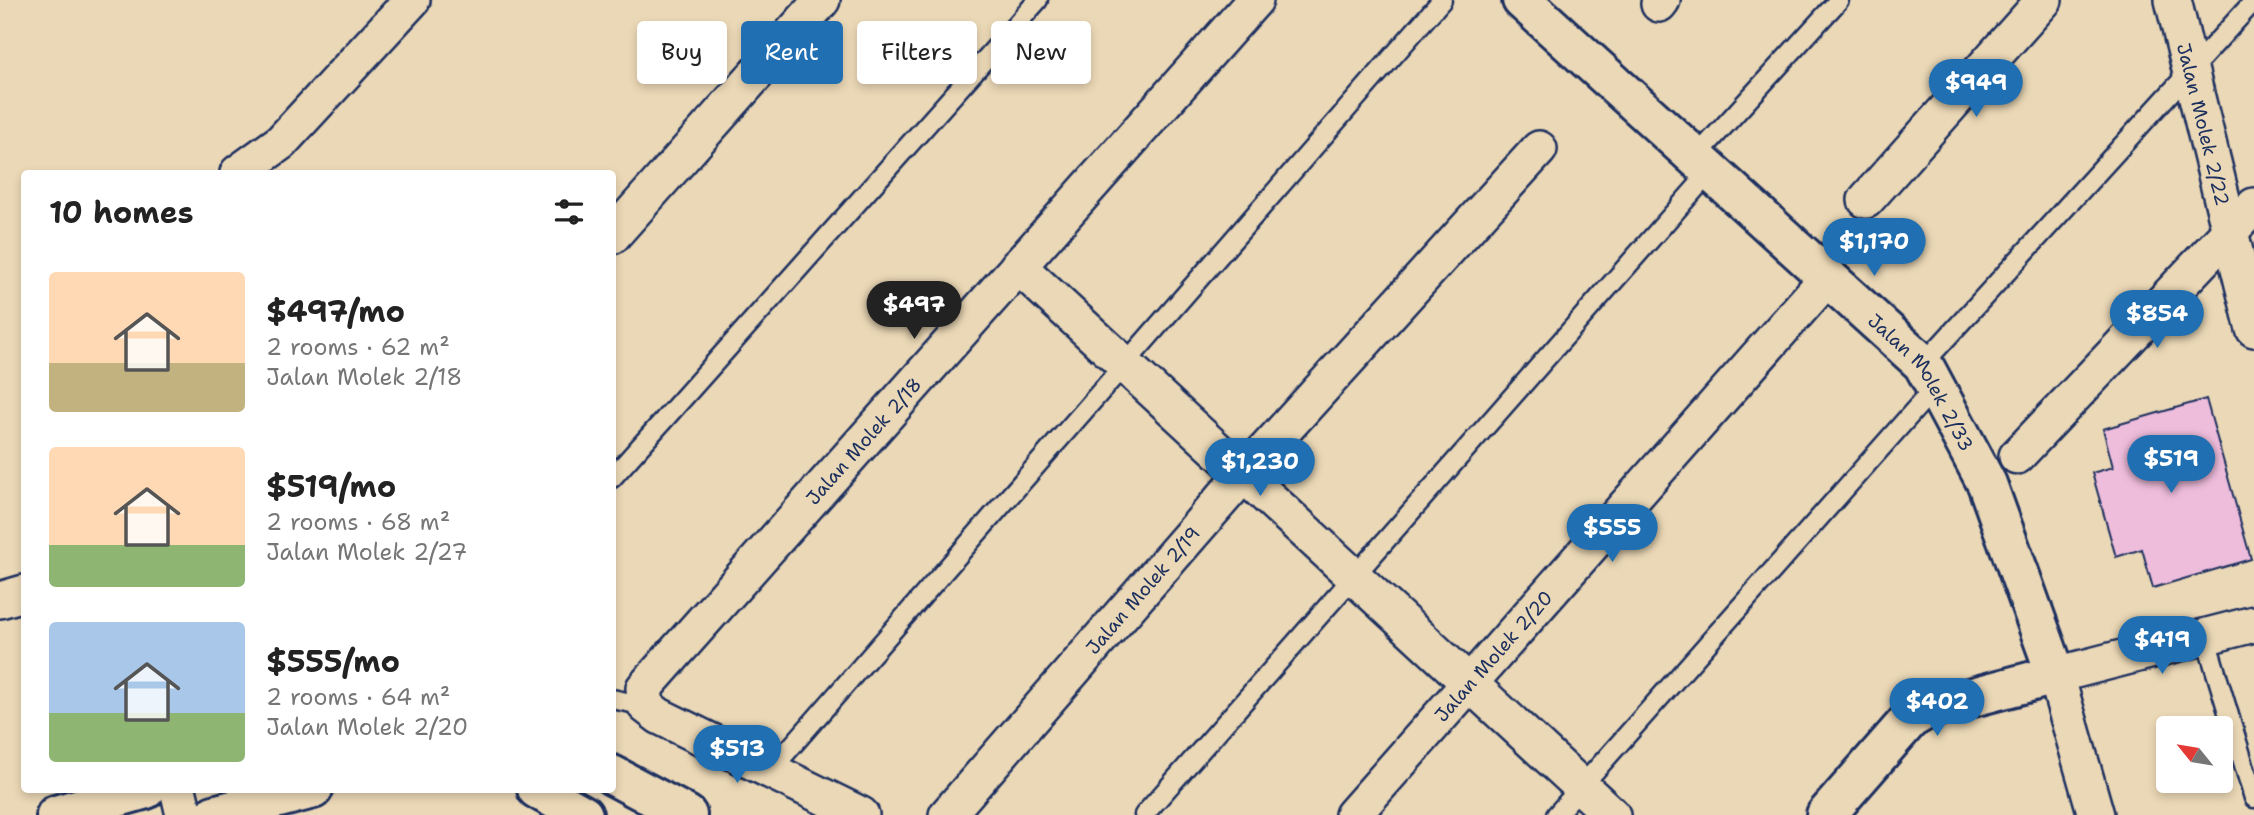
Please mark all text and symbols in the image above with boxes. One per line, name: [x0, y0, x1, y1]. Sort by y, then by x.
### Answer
chip: Buy: [637, 21, 727, 84]
chip: Rent: [741, 21, 843, 84]
chip: Filters: [857, 21, 977, 84]
chip: New: [991, 21, 1091, 84]
street label: Jalan Molek 2/22: [2172, 40, 2236, 208]
pin: $949: [1935, 60, 2017, 119]
text: $949: [1945, 67, 2007, 97]
text: 10 homes: [49, 192, 194, 233]
icon: filters: [550, 193, 588, 231]
pin: $1,170: [1817, 218, 1931, 278]
text: $1,170: [1839, 226, 1909, 256]
pin: $497: [873, 282, 955, 341]
text: $497: [883, 289, 945, 319]
pin: $854: [2116, 290, 2198, 350]
text: $497/mo: [266, 291, 405, 332]
text: $854: [2126, 298, 2188, 328]
icon: home: [105, 300, 189, 384]
street label: Jalan Molek 2/33: [1863, 308, 1980, 455]
text: 2 rooms · 62 m²: [266, 332, 450, 362]
text: Jalan Molek 2/18: [266, 362, 462, 392]
street label: Jalan Molek 2/18: [800, 372, 927, 510]
pin: $519: [2130, 435, 2212, 495]
pin: $1,230: [1203, 438, 1317, 498]
text: $519: [2143, 443, 2199, 473]
text: $1,230: [1221, 446, 1299, 476]
text: $519/mo: [266, 466, 396, 507]
icon: home: [105, 475, 189, 559]
pin: $555: [1571, 504, 1653, 564]
text: 2 rooms · 68 m²: [266, 507, 450, 537]
text: $555: [1583, 512, 1641, 542]
street label: Jalan Molek 2/19: [1080, 521, 1205, 659]
text: Jalan Molek 2/27: [266, 537, 467, 567]
street label: Jalan Molek 2/20: [1429, 585, 1558, 727]
pin: $419: [2121, 616, 2203, 676]
text: $419: [2134, 624, 2190, 654]
text: $555/mo: [266, 641, 400, 682]
icon: home: [105, 650, 189, 734]
pin: $402: [1896, 678, 1978, 738]
text: 2 rooms · 64 m²: [266, 682, 450, 712]
text: $402: [1905, 686, 1969, 716]
text: Jalan Molek 2/20: [266, 712, 468, 742]
north arrow: [2156, 716, 2233, 793]
map controls: [2156, 716, 2233, 793]
pin: $513: [696, 726, 778, 785]
text: $513: [709, 733, 765, 763]

